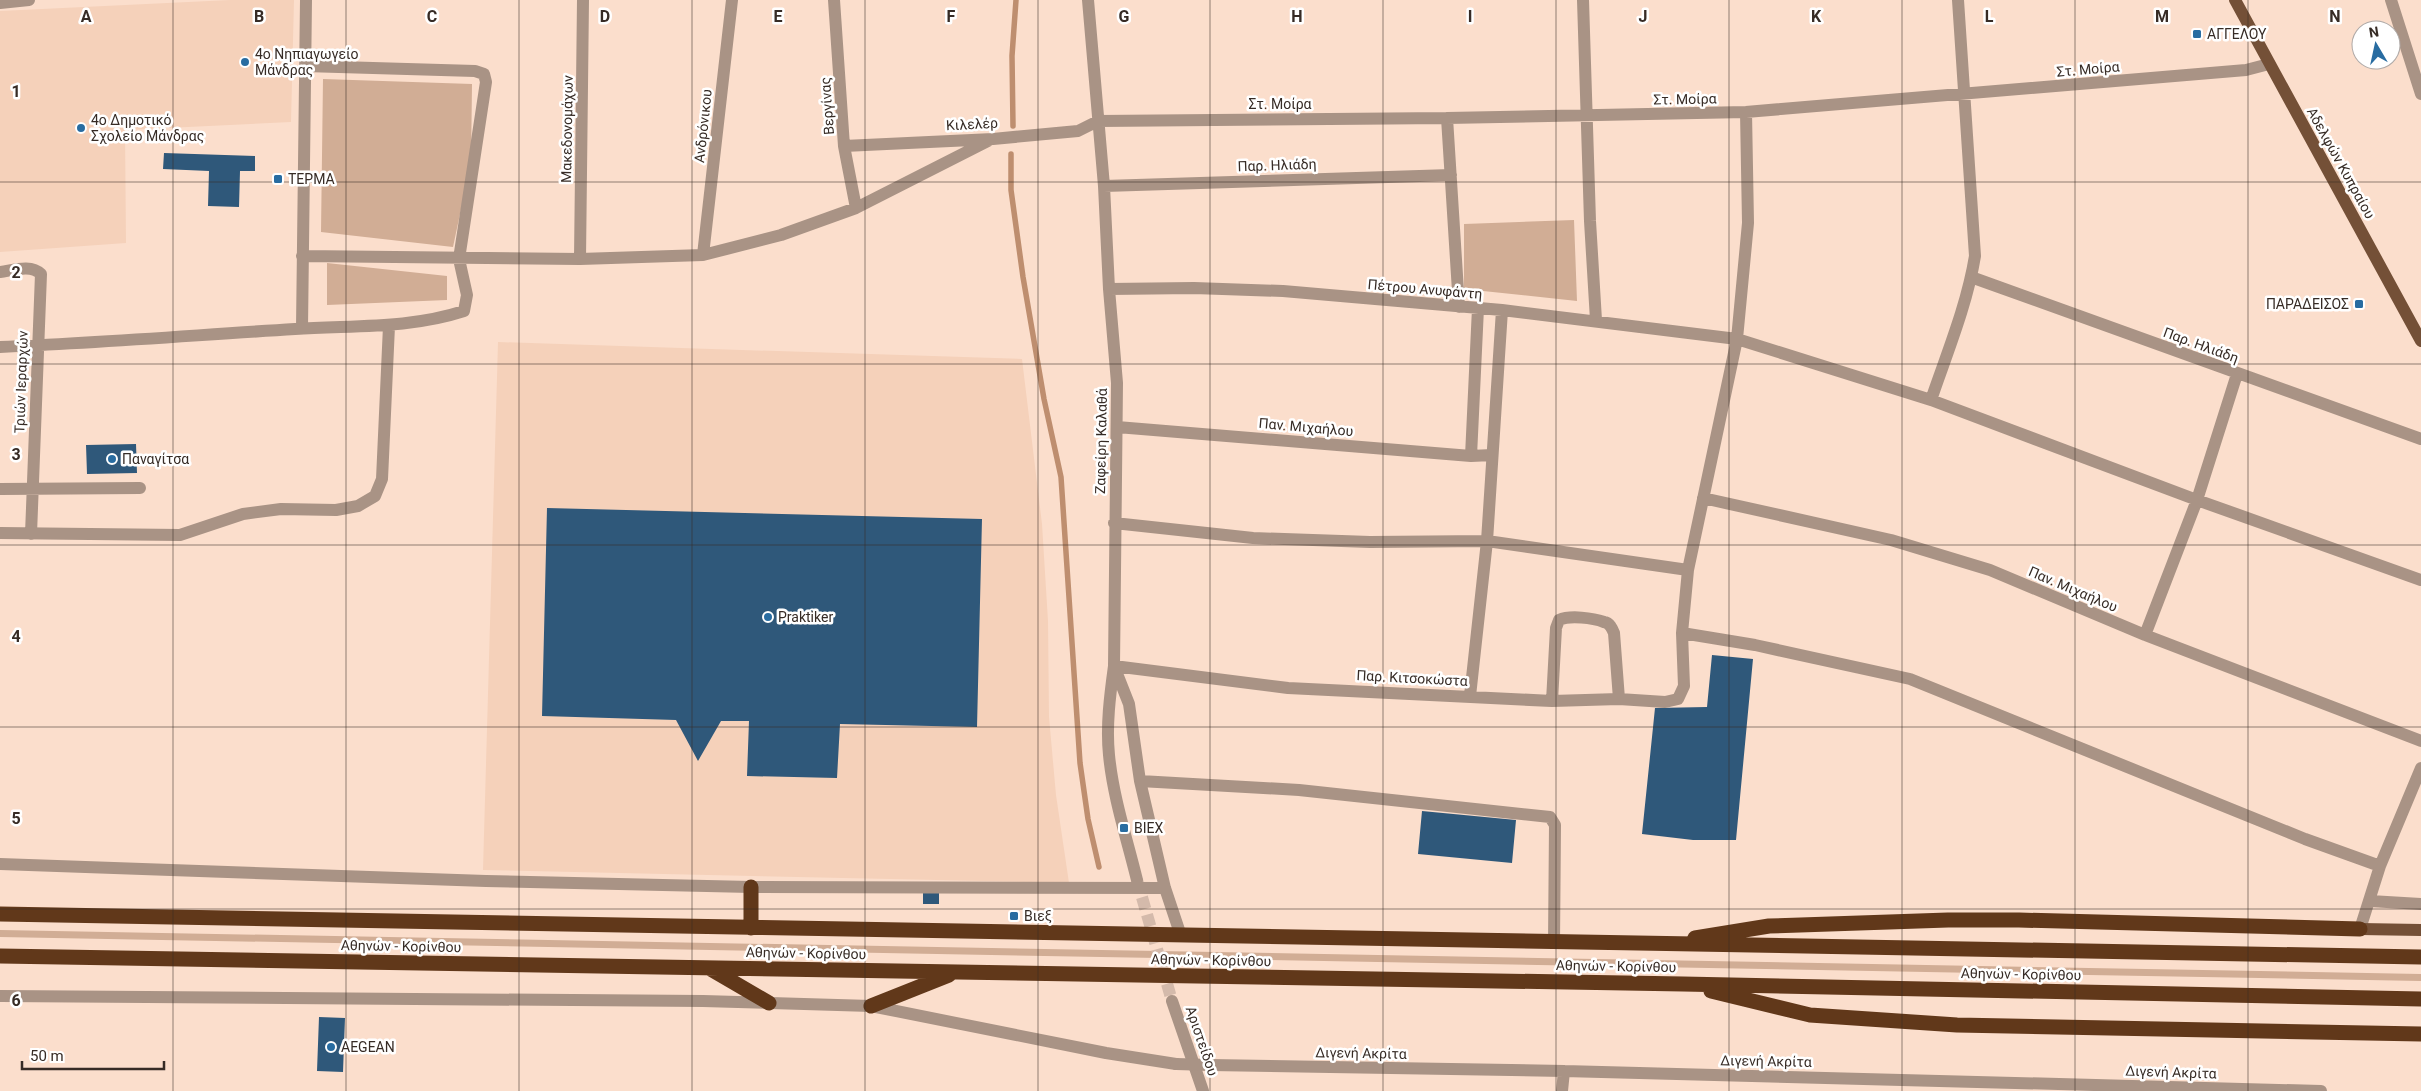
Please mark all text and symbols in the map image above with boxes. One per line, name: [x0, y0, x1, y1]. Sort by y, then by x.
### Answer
text: A: [81, 7, 92, 26]
text: B: [254, 7, 264, 26]
text: C: [427, 7, 437, 26]
text: D: [600, 7, 610, 26]
text: E: [774, 7, 783, 26]
text: F: [947, 7, 956, 26]
text: G: [1119, 7, 1130, 26]
text: H: [1291, 7, 1303, 26]
text: I: [1468, 7, 1472, 26]
text: J: [1639, 7, 1647, 26]
text: K: [1811, 7, 1822, 26]
text: L: [1985, 7, 1994, 26]
text: M: [2155, 7, 2169, 26]
text: N: [2329, 7, 2341, 26]
north arrow: [2351, 20, 2401, 70]
text: N: [2368, 23, 2380, 41]
place label: ΑΓΓΕΛΟΥ: [2207, 26, 2267, 42]
marker: ΑΓΓΕΛΟΥ: [2191, 28, 2203, 40]
place label: 4ο Νηπιαγωγείο Μάνδρας: [255, 46, 359, 78]
marker: 4ο Νηπιαγωγείο Μάνδρας: [239, 56, 251, 68]
street label: Στ. Μοίρα: [2056, 58, 2120, 80]
street label: Μακεδονομάχων: [558, 75, 576, 183]
street label: Βεργίνας: [817, 77, 837, 135]
text: 1: [11, 82, 21, 101]
street label: Ανδρόνικου: [691, 88, 715, 164]
street label: Στ. Μοίρα: [1653, 90, 1717, 108]
street label: Στ. Μοίρα: [1248, 96, 1312, 112]
street label: Αδελφών Κυπραίου: [2303, 105, 2378, 222]
place label: 4ο Δημοτικό Σχολείο Μάνδρας: [91, 112, 204, 144]
street label: Κιλελέρ: [946, 115, 998, 133]
marker: 4ο Δημοτικό Σχολείο Μάνδρας: [75, 122, 87, 134]
street label: Παρ. Ηλιάδη: [1237, 156, 1317, 174]
place label: ΤΕΡΜΑ: [288, 171, 335, 187]
marker: ΤΕΡΜΑ: [272, 173, 284, 185]
text: 2: [11, 263, 21, 282]
street label: Πέτρου Ανυφάντη: [1367, 276, 1483, 303]
place label: ΠΑΡΑΔΕΙΣΟΣ: [2266, 296, 2349, 312]
marker: ΠΑΡΑΔΕΙΣΟΣ: [2353, 298, 2365, 310]
street label: Παρ. Ηλιάδη: [2161, 324, 2241, 366]
street label: Τριών Ιεραρχών: [11, 330, 31, 434]
street label: Ζαφείρη Καλαθά: [1092, 388, 1111, 494]
street label: Παν. Μιχαήλου: [1258, 415, 1354, 439]
text: 3: [11, 445, 21, 464]
place label: Παναγίτσα: [122, 451, 189, 467]
marker: Παναγίτσα: [106, 453, 118, 465]
street label: Παν. Μιχαήλου: [2026, 563, 2120, 615]
place label: Praktiker: [778, 609, 833, 625]
marker: Praktiker: [762, 611, 774, 623]
text: 4: [11, 627, 21, 646]
street label: Παρ. Κιτσοκώστα: [1356, 667, 1468, 689]
text: 5: [11, 809, 21, 828]
place label: ΒΙΕΧ: [1134, 820, 1163, 836]
marker: ΒΙΕΧ: [1118, 822, 1130, 834]
place label: Βιεξ: [1024, 908, 1052, 924]
marker: Βιεξ: [1008, 910, 1020, 922]
street label: Αθηνών - Κορίνθου: [341, 937, 461, 955]
street label: Αθηνών - Κορίνθου: [746, 944, 866, 962]
street label: Αθηνών - Κορίνθου: [1151, 951, 1271, 969]
street label: Αθηνών - Κορίνθου: [1556, 957, 1676, 975]
street label: Αθηνών - Κορίνθου: [1961, 965, 2081, 983]
text: 6: [11, 991, 21, 1010]
street label: Αριστείδου: [1183, 1004, 1221, 1078]
scale bar: [22, 1038, 165, 1070]
place label: AEGEAN: [341, 1039, 395, 1055]
marker: AEGEAN: [325, 1041, 337, 1053]
street label: Διγενή Ακρίτα: [1315, 1044, 1407, 1062]
text: 50 m: [30, 1047, 64, 1065]
street label: Διγενή Ακρίτα: [1720, 1052, 1812, 1070]
street label: Διγενή Ακρίτα: [2125, 1062, 2217, 1082]

